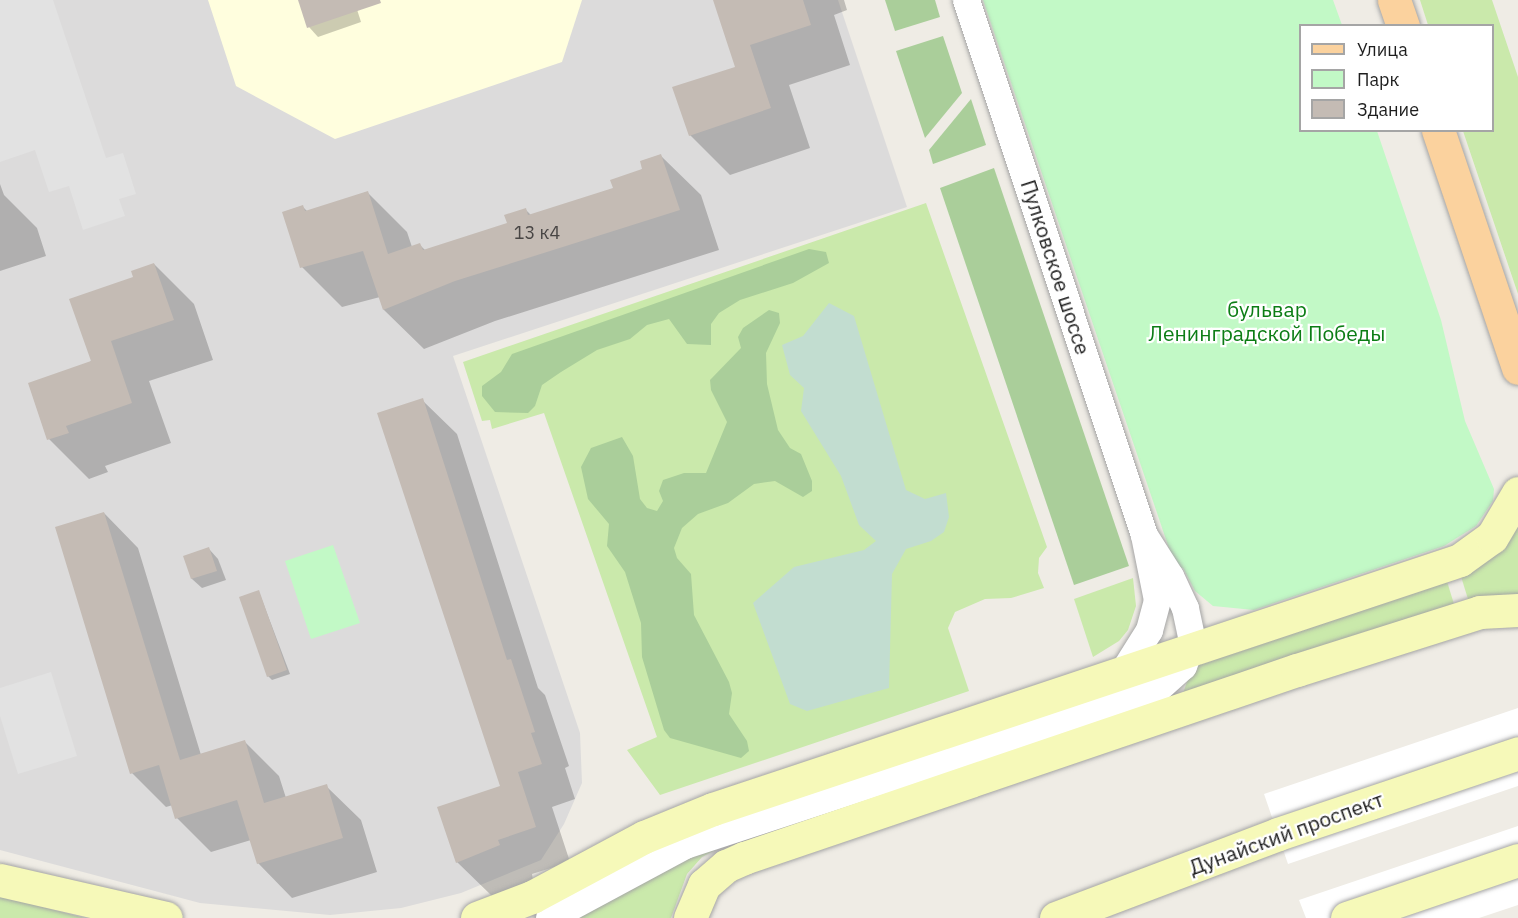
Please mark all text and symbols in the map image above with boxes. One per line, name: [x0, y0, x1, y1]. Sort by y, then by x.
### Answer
legend: [1299, 24, 1494, 132]
text: Улица: [1357, 38, 1408, 61]
text: Парк: [1357, 68, 1399, 91]
text: Здание: [1357, 98, 1419, 121]
street label: Пулковское шоссе: [1016, 176, 1096, 358]
house number: 13 к4: [514, 222, 560, 244]
park label: бульвар Ленинградской Победы: [1149, 296, 1385, 346]
street label: Дунайский проспект: [1185, 786, 1387, 880]

